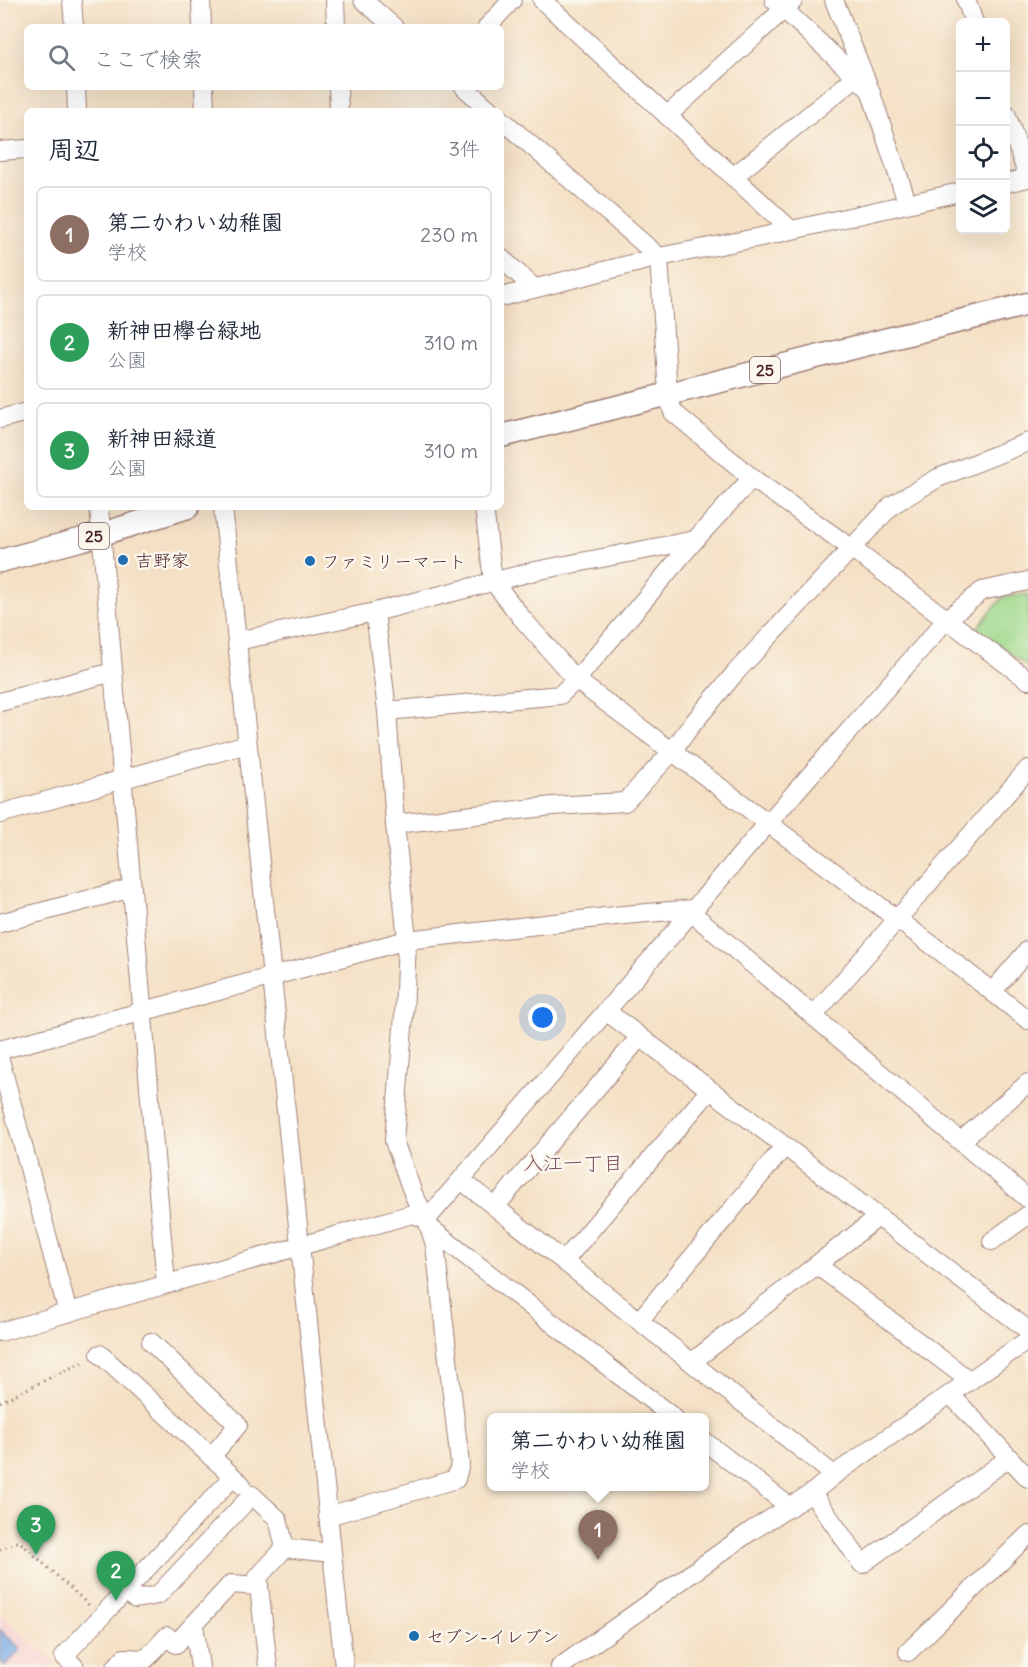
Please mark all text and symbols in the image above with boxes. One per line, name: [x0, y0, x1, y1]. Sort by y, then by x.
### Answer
map controls: [956, 18, 1010, 234]
button: +: [956, 18, 1010, 72]
search box: [24, 24, 504, 90]
icon: search: [45, 41, 78, 74]
text: ここで検索: [93, 45, 203, 73]
button: −: [956, 72, 1010, 126]
button: locate: [956, 126, 1010, 180]
text: 周辺: [48, 133, 100, 166]
text: 3件: [449, 136, 480, 161]
button: layers: [956, 180, 1010, 234]
text: 第二かわい幼稚園: [107, 208, 283, 236]
text: 1: [66, 222, 73, 247]
text: 230 m: [420, 222, 478, 247]
text: 学校: [107, 239, 147, 264]
text: 新神田欅台緑地: [107, 316, 261, 344]
text: 2: [64, 330, 75, 355]
text: 310 m: [423, 330, 478, 355]
text: 公園: [107, 347, 147, 372]
road number: 25: [750, 357, 780, 383]
text: 新神田緑道: [107, 424, 217, 452]
text: 3: [64, 438, 75, 463]
text: 310 m: [423, 438, 478, 463]
text: 公園: [107, 455, 147, 480]
road number: 25: [79, 523, 109, 549]
place label: 吉野家: [135, 549, 189, 572]
place label: ファミリーマート: [322, 550, 466, 573]
marker: 吉野家: [116, 553, 130, 567]
marker: ファミリーマート: [303, 554, 317, 568]
your location: [528, 1003, 557, 1032]
district label: 入江一丁目: [523, 1150, 623, 1175]
popup: [487, 1413, 709, 1491]
text: 第二かわい幼稚園: [510, 1426, 686, 1454]
text: 学校: [510, 1457, 550, 1482]
pin: 3: [16, 1506, 56, 1555]
pin: 1: [578, 1510, 618, 1560]
pin: 2: [96, 1552, 136, 1601]
place label: セブン-イレブン: [426, 1625, 560, 1648]
marker: セブン-イレブン: [407, 1629, 421, 1643]

